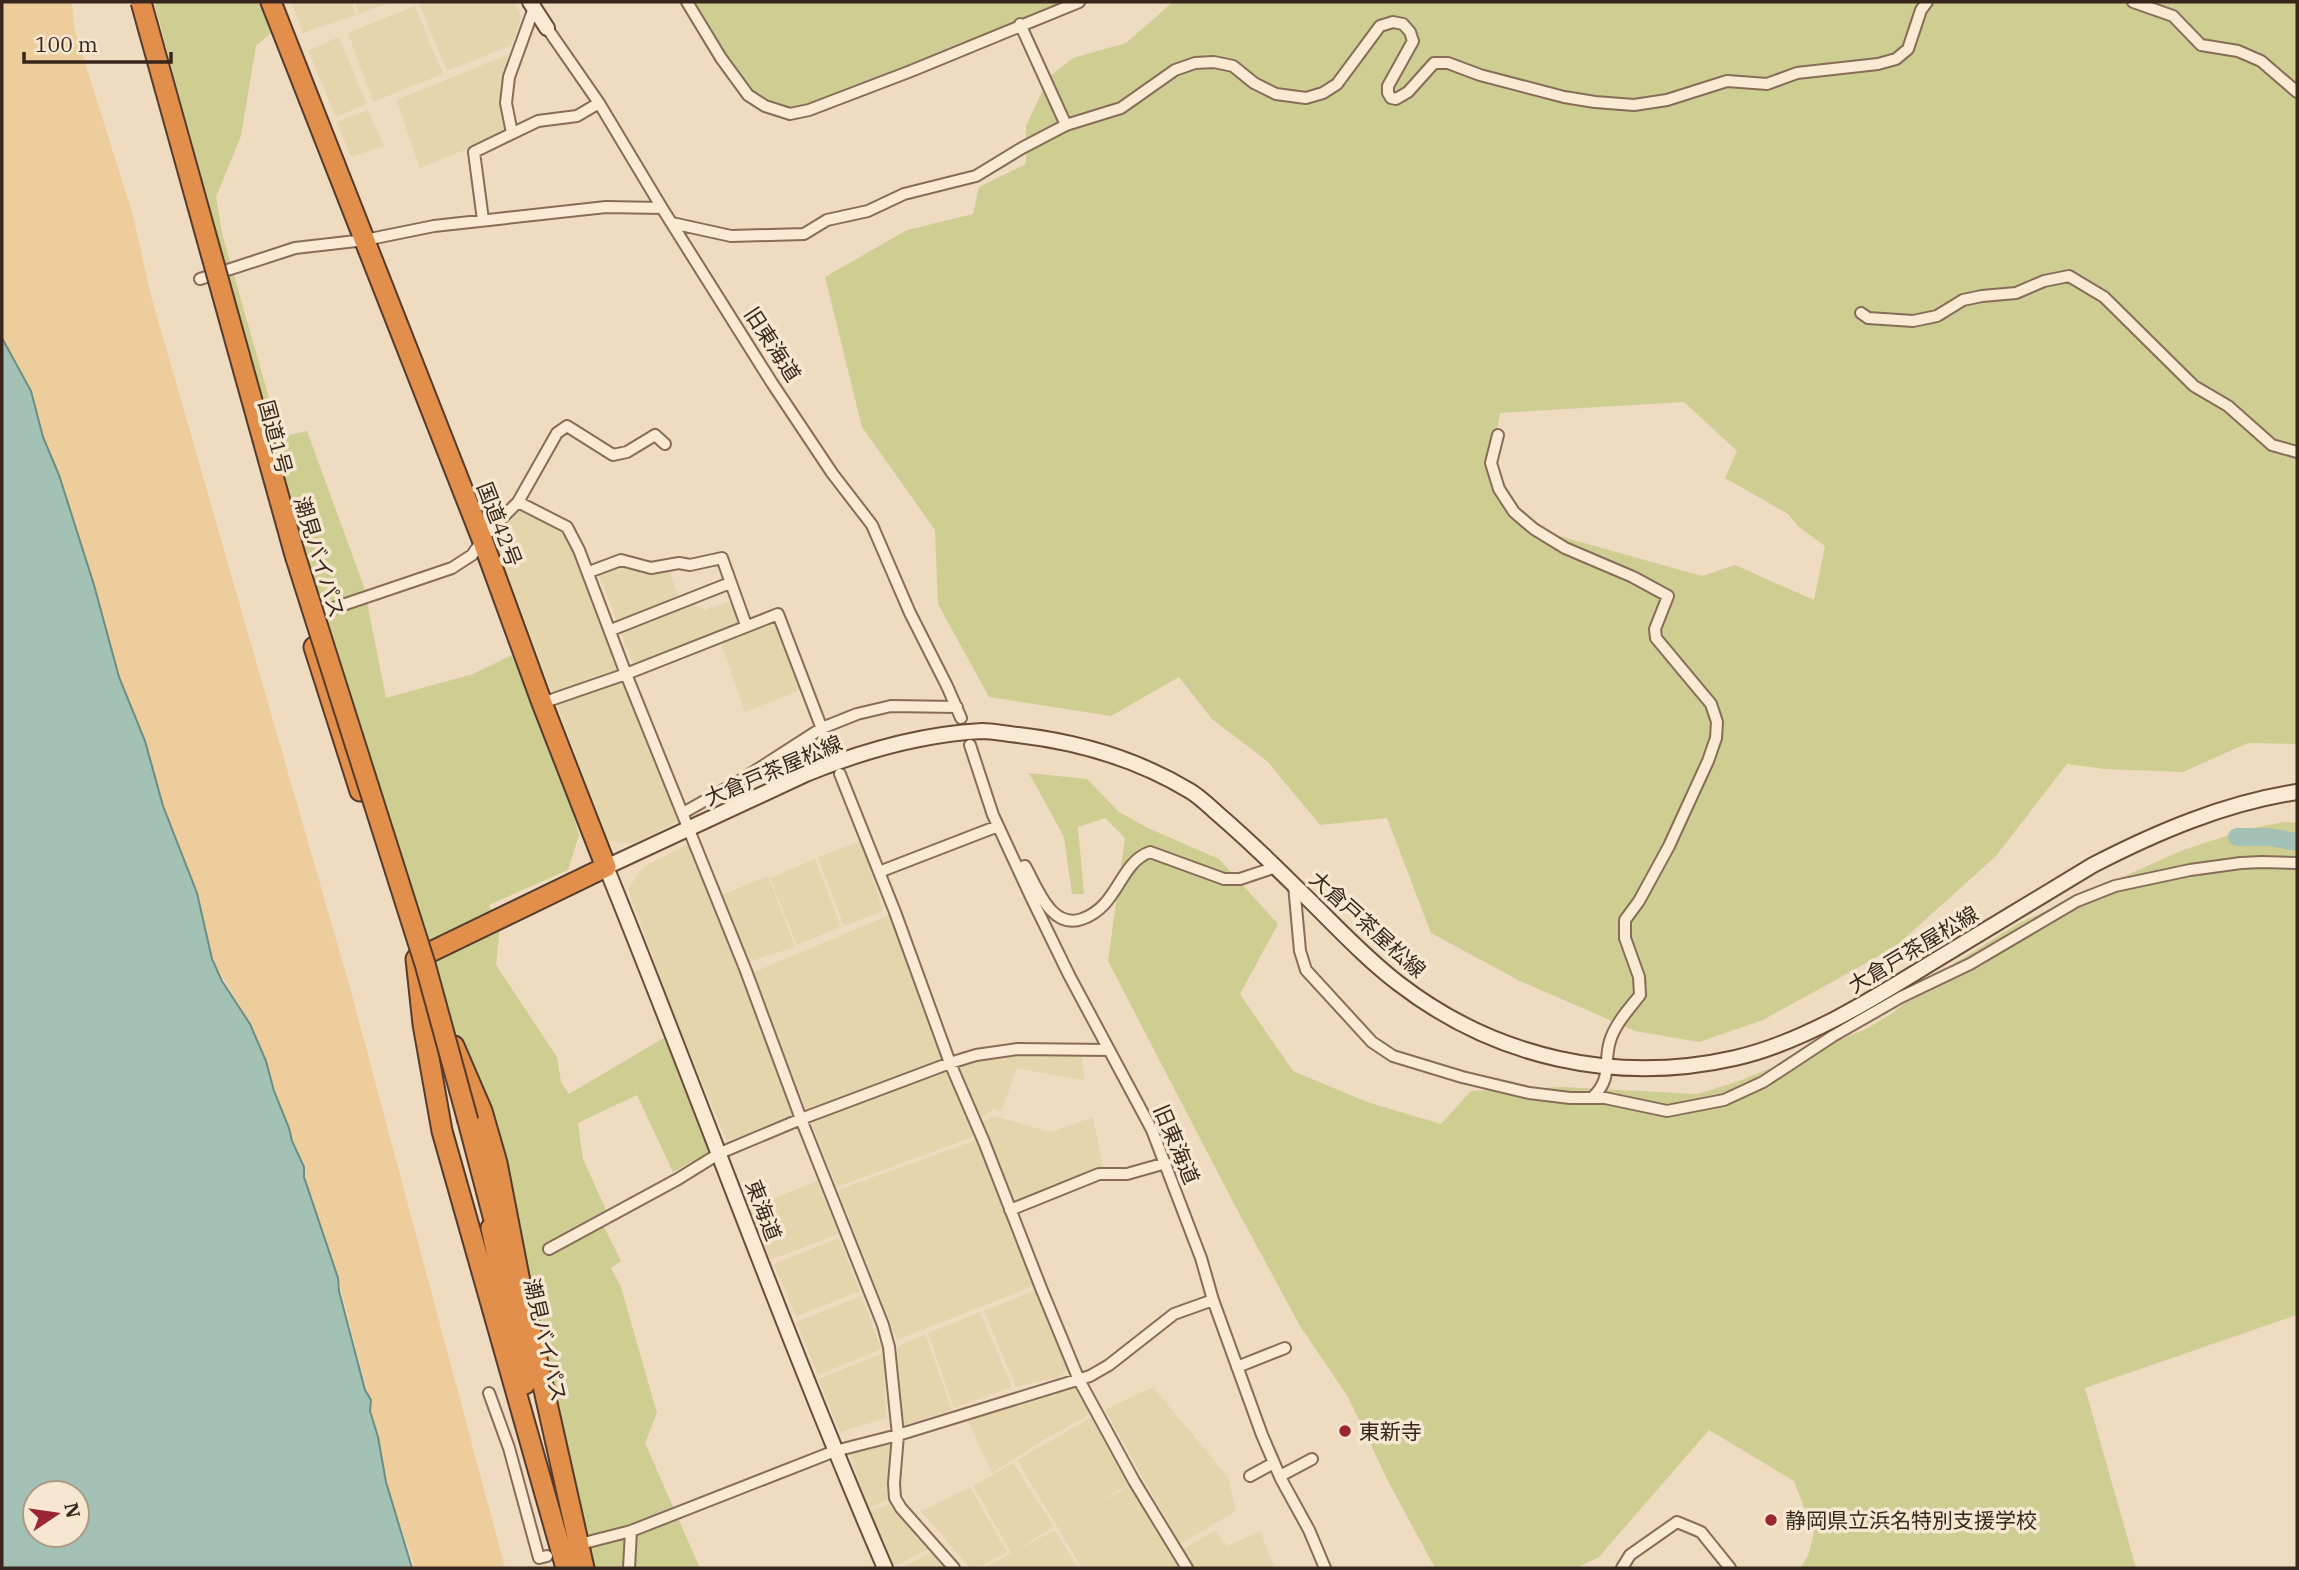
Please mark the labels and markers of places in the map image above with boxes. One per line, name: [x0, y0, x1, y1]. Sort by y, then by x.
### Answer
place label: 東新寺: [1359, 1417, 1422, 1445]
marker: 東新寺: [1337, 1423, 1353, 1439]
place label: 静岡県立浜名特別支援学校: [1785, 1506, 2037, 1534]
marker: 静岡県立浜名特別支援学校: [1763, 1512, 1779, 1528]

